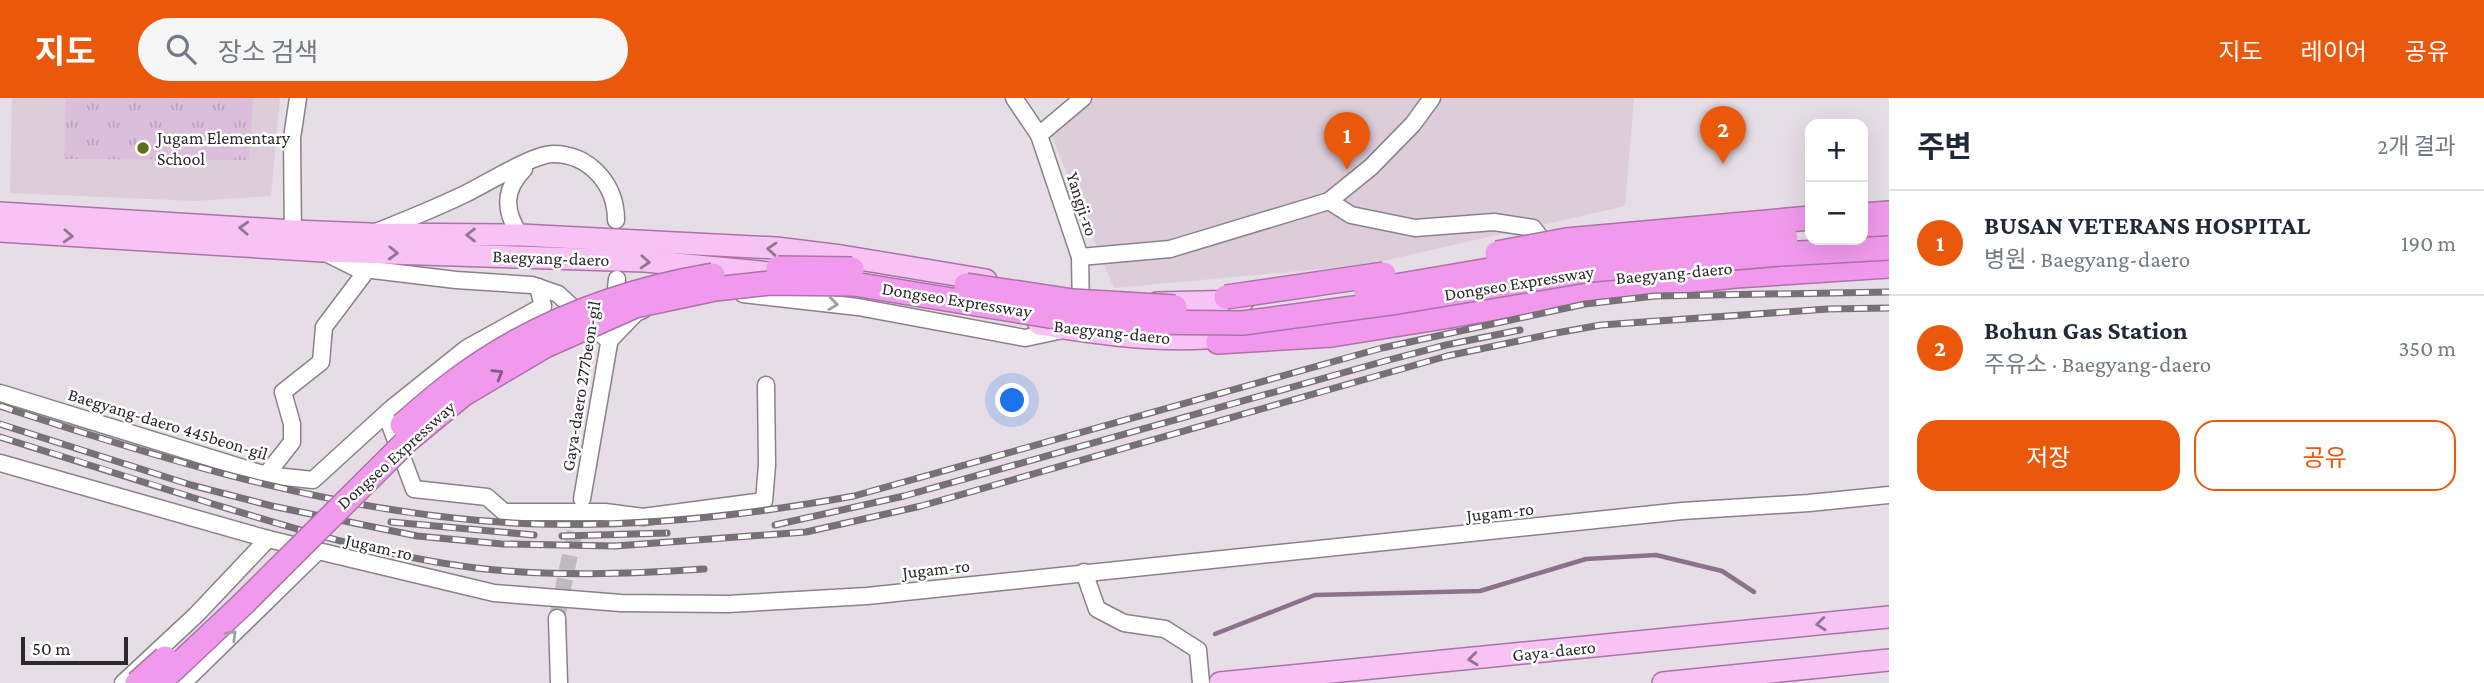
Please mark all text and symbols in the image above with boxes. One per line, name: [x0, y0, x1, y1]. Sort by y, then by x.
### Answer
search box: [138, 18, 628, 81]
icon: search: [162, 30, 200, 68]
text: 지도: [35, 33, 96, 70]
text: 장소 검색: [218, 38, 318, 67]
text: 지도: [2218, 38, 2263, 65]
text: 레이어: [2301, 38, 2367, 65]
text: 공유: [2405, 38, 2449, 65]
pin: 2: [1700, 106, 1746, 164]
pin: 1: [1324, 112, 1370, 170]
map controls: [1805, 119, 1868, 245]
button: +: [1805, 119, 1868, 182]
place label: Jugam Elementary School: [155, 128, 291, 169]
text: 주변: [1917, 130, 1972, 163]
text: 2개 결과: [2377, 133, 2456, 159]
marker: Jugam Elementary School: [135, 140, 151, 156]
street label: Yangji-ro: [1061, 170, 1102, 239]
button: −: [1805, 182, 1868, 245]
text: BUSAN VETERANS HOSPITAL: [1984, 211, 2310, 240]
one-way arrow: [238, 220, 249, 235]
one-way arrow: [466, 227, 476, 243]
one-way arrow: [63, 228, 74, 243]
text: 1: [1936, 230, 1944, 256]
text: 190 m: [2401, 230, 2456, 256]
one-way arrow: [766, 241, 777, 256]
one-way arrow: [388, 246, 399, 261]
street label: Baegyang-daero: [492, 246, 610, 270]
text: 병원 · Baegyang-daero: [1984, 246, 2190, 272]
one-way arrow: [640, 254, 651, 269]
street label: Baegyang-daero: [1615, 258, 1733, 288]
street label: Dongseo Expressway: [1443, 261, 1596, 305]
street label: Dongseo Expressway: [881, 278, 1034, 322]
one-way arrow: [827, 296, 839, 311]
street label: Gaya-daero 277beon-gil: [558, 299, 604, 473]
street label: Baegyang-daero: [1053, 316, 1171, 348]
text: Bohun Gas Station: [1984, 316, 2188, 345]
text: 2: [1934, 335, 1946, 361]
text: 350 m: [2398, 335, 2456, 361]
text: 주유소 · Baegyang-daero: [1984, 351, 2211, 377]
one-way arrow: [491, 369, 504, 382]
your location: [995, 383, 1029, 417]
street label: Baegyang-daero 445beon-gil: [66, 384, 270, 464]
street label: Dongseo Expressway: [333, 396, 459, 513]
button: 저장: [1917, 420, 2180, 491]
button: 공유: [2194, 420, 2456, 491]
street label: Jugam-ro: [1463, 499, 1535, 526]
street label: Jugam-ro: [342, 529, 414, 564]
street label: Jugam-ro: [899, 556, 971, 583]
one-way arrow: [1815, 616, 1826, 631]
one-way arrow: [224, 631, 237, 644]
scale bar: [21, 634, 128, 666]
street label: Gaya-daero: [1511, 637, 1597, 665]
text: 50 m: [32, 638, 71, 659]
one-way arrow: [1467, 651, 1478, 666]

